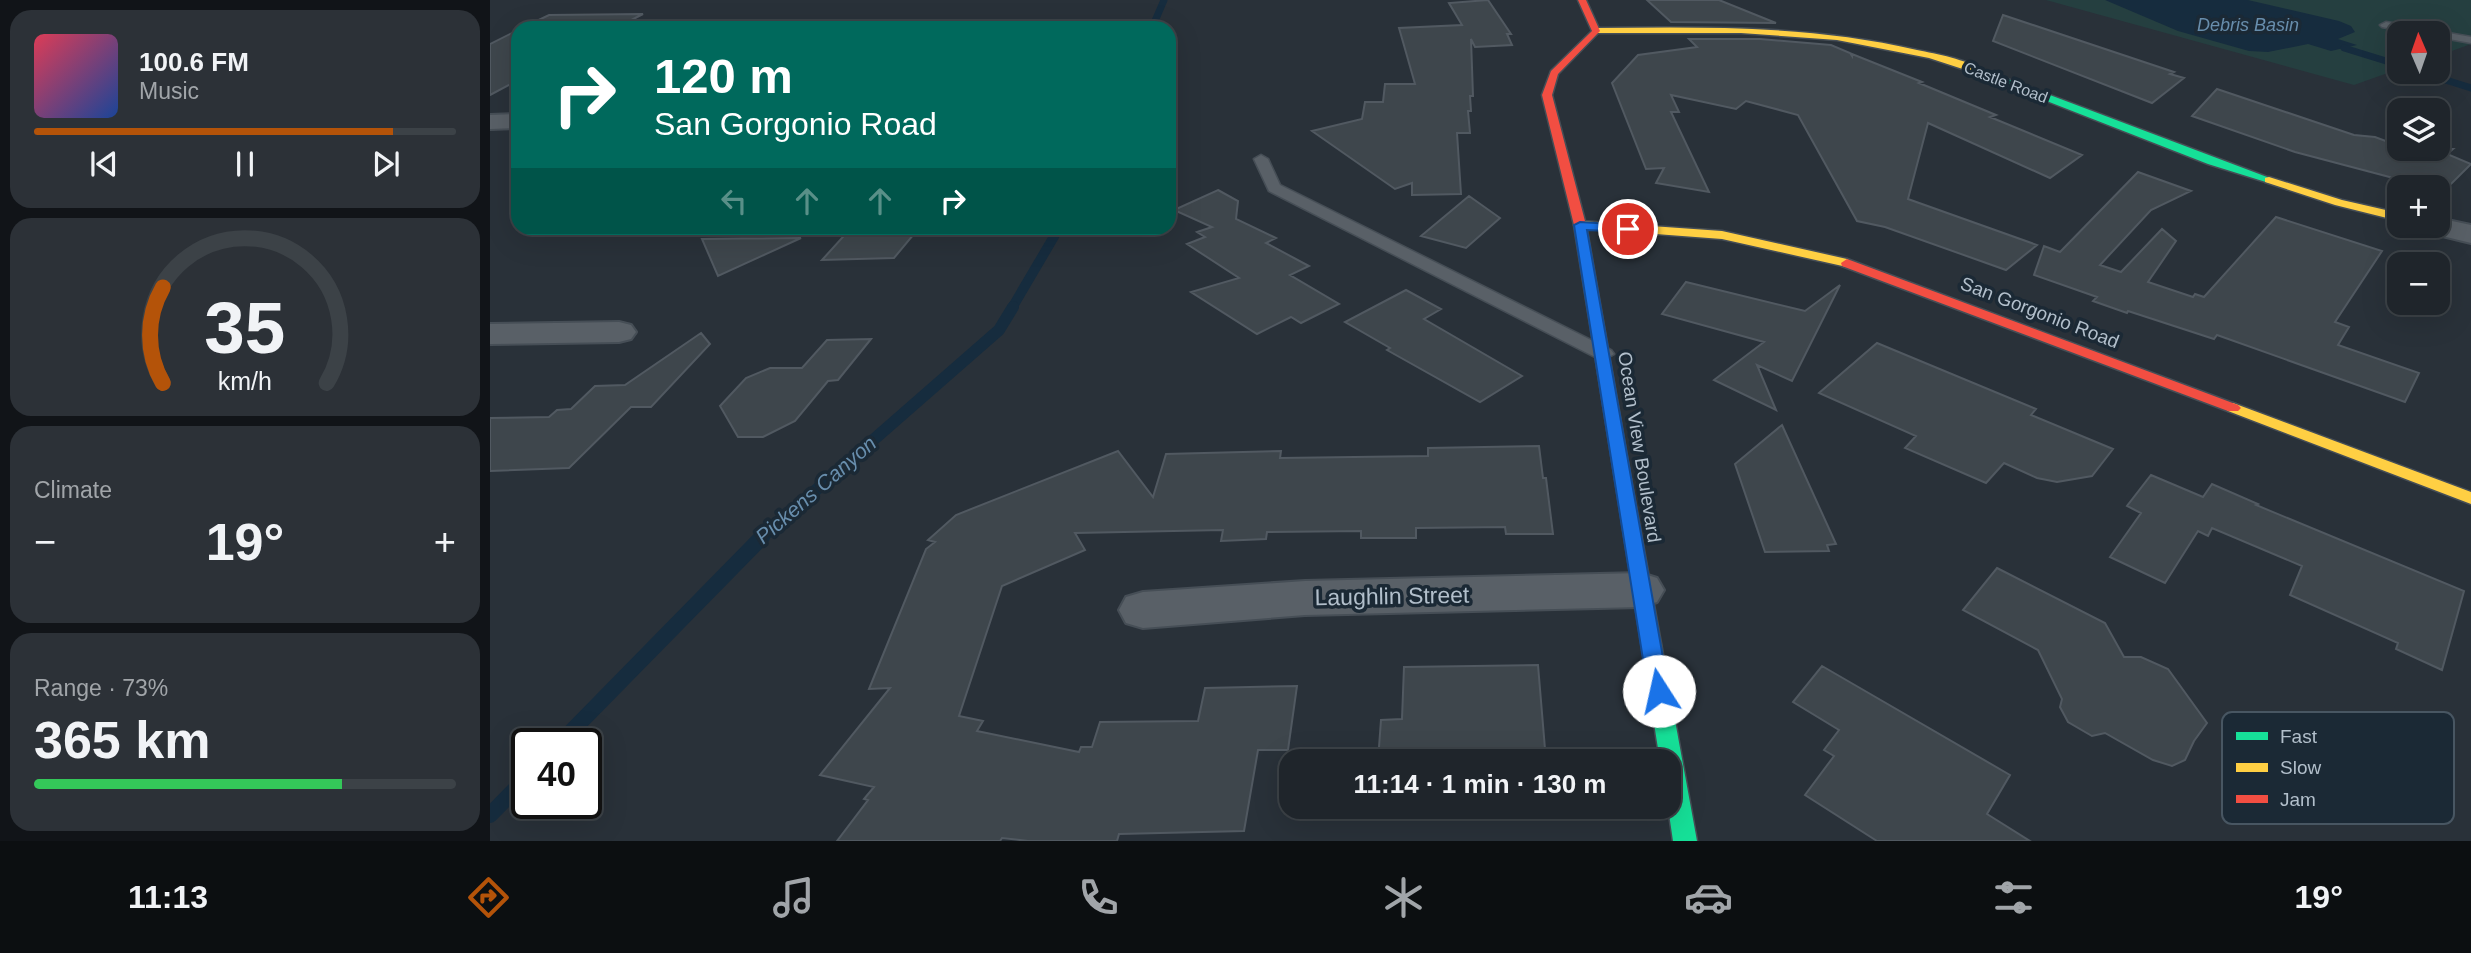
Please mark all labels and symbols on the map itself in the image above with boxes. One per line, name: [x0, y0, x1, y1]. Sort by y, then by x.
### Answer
water label: Debris Basin: [2197, 15, 2299, 35]
north arrow: [2387, 21, 2450, 84]
street label: Castle Road: [1962, 59, 2050, 106]
pin: [1598, 199, 1658, 259]
street label: San Gorgonio Road: [1958, 273, 2122, 352]
street label: Ocean View Boulevard: [1614, 350, 1665, 544]
water label: Pickens Canyon: [751, 431, 880, 548]
street label: Laughlin Street: [1314, 582, 1470, 610]
position arrow: [1622, 654, 1696, 728]
legend: [2222, 712, 2454, 824]
text: Fast: [2280, 726, 2318, 747]
speed limit sign: 40: [511, 728, 602, 819]
text: Slow: [2280, 757, 2321, 778]
text: Jam: [2280, 789, 2316, 810]

